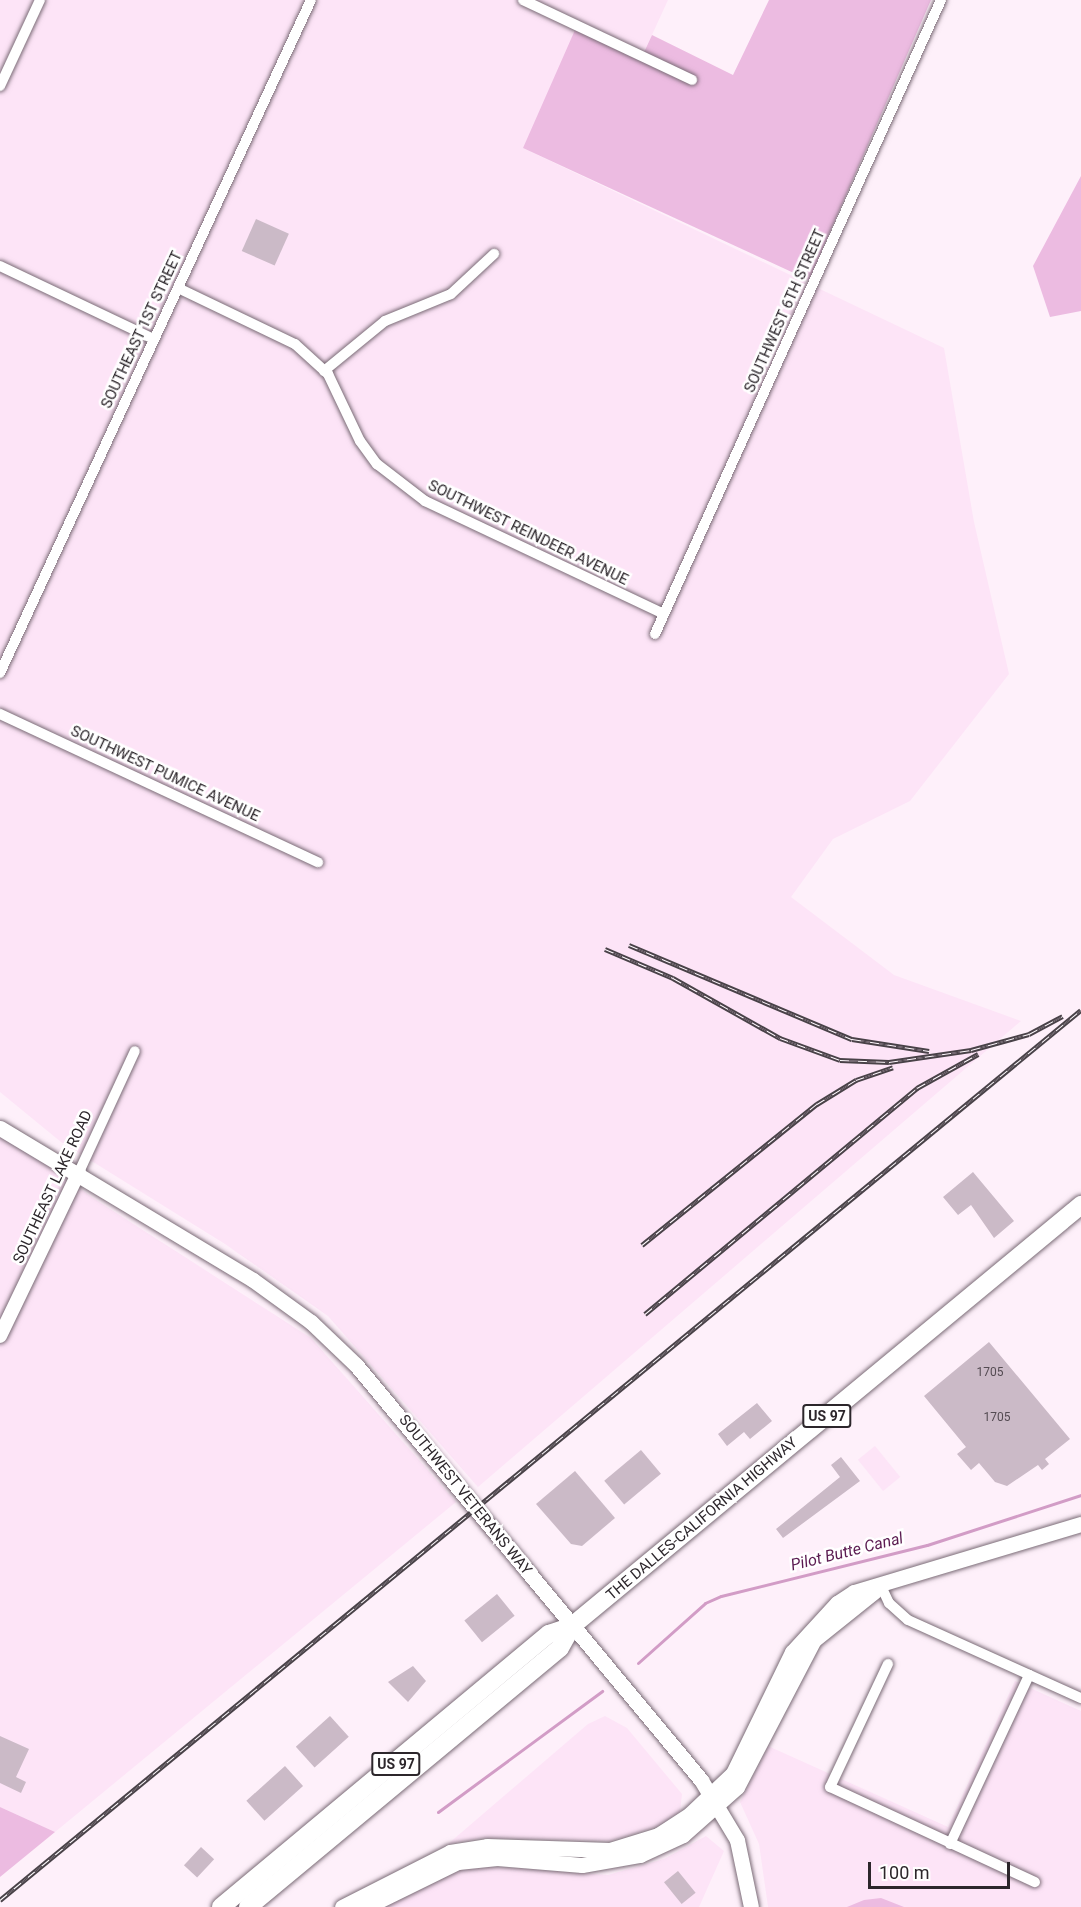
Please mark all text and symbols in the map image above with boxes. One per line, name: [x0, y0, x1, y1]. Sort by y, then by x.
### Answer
street label: SOUTHWEST 6TH STREET: [741, 226, 829, 396]
street label: SOUTHEAST 1ST STREET: [98, 248, 186, 412]
street label: SOUTHWEST REINDEER AVENUE: [425, 477, 631, 589]
street label: SOUTHWEST PUMICE AVENUE: [68, 722, 262, 826]
street label: SOUTHEAST LAKE ROAD: [10, 1107, 96, 1267]
house number: 1705: [977, 1366, 1003, 1380]
road number: US 97: [802, 1405, 852, 1427]
street label: SOUTHWEST VETERANS WAY: [395, 1411, 535, 1579]
house number: 1705: [984, 1411, 1010, 1425]
street label: THE DALLES-CALIFORNIA HIGHWAY: [603, 1434, 801, 1604]
water label: Pilot Butte Canal: [789, 1529, 905, 1575]
road number: US 97: [370, 1753, 422, 1775]
scale bar: [871, 1850, 1014, 1888]
text: 100 m: [879, 1862, 930, 1883]

